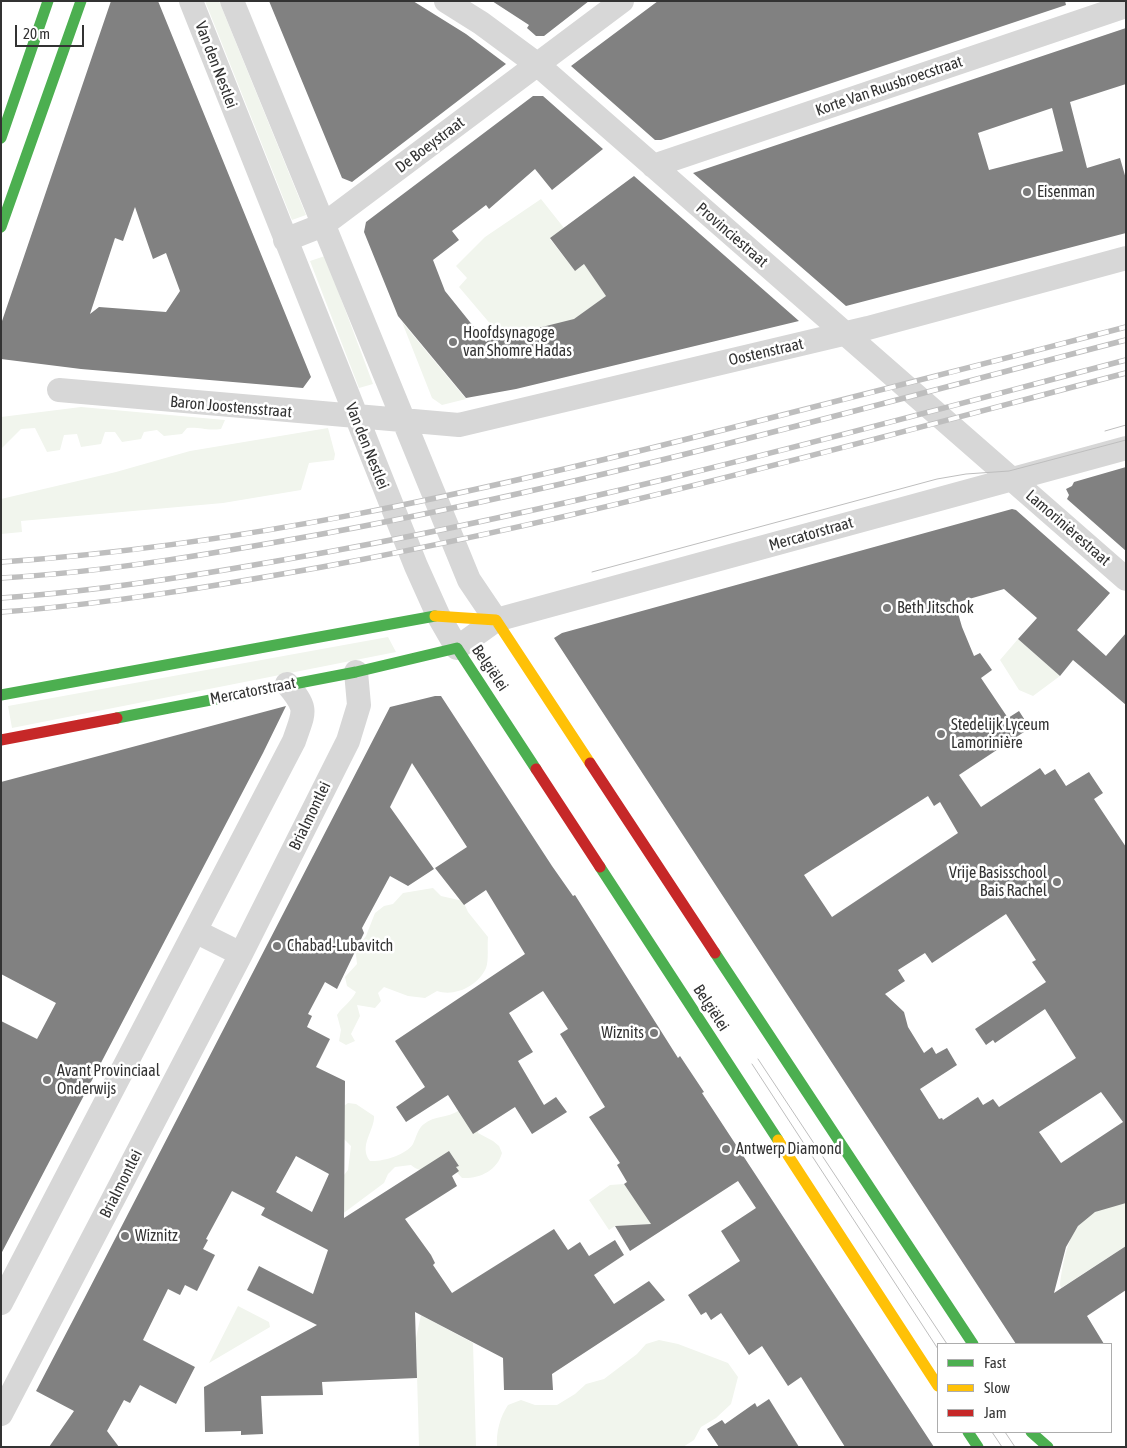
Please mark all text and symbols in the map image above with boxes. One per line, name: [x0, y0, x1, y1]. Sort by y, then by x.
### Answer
scale bar: [18, 15, 86, 47]
street label: Van den Nestlei: [191, 19, 241, 111]
text: 20 m: [23, 25, 50, 42]
street label: Korte Van Ruusbroecstraat: [813, 52, 965, 120]
street label: De Boeystraat: [392, 113, 468, 177]
place label: Eisenman: [1037, 182, 1095, 202]
marker: Eisenman: [1021, 186, 1033, 198]
street label: Provinciestraat: [692, 199, 772, 271]
place label: Hoofdsynagoge van Shomre Hadas: [463, 323, 572, 361]
street label: Oostenstraat: [727, 334, 805, 370]
marker: Hoofdsynagoge van Shomre Hadas: [447, 336, 459, 348]
street label: Baron Joostensstraat: [169, 392, 293, 422]
street label: Van den Nestlei: [341, 400, 393, 492]
street label: Lamorinièrestraat: [1022, 486, 1114, 570]
street label: Mercatorstraat: [767, 513, 855, 555]
place label: Beth Jitschok: [897, 598, 974, 618]
marker: Beth Jitschok: [881, 602, 893, 614]
street label: Belgiëlei: [468, 641, 512, 695]
street label: Mercatorstraat: [209, 673, 297, 709]
place label: Stedelijk Lyceum Lamorinière: [951, 715, 1050, 753]
marker: Stedelijk Lyceum Lamorinière: [935, 728, 947, 740]
street label: Brialmontlei: [285, 778, 335, 854]
place label: Vrije Basisschool Bais Rachel: [949, 863, 1047, 901]
marker: Vrije Basisschool Bais Rachel: [1051, 876, 1063, 888]
place label: Chabad-Lubavitch: [287, 936, 393, 956]
marker: Chabad-Lubavitch: [271, 940, 283, 952]
street label: Belgiëlei: [689, 981, 733, 1035]
place label: Wiznits: [601, 1023, 644, 1043]
marker: Wiznits: [648, 1027, 660, 1039]
place label: Avant Provinciaal Onderwijs: [57, 1061, 160, 1099]
marker: Avant Provinciaal Onderwijs: [41, 1074, 53, 1086]
place label: Antwerp Diamond: [736, 1139, 842, 1159]
marker: Antwerp Diamond: [720, 1143, 732, 1155]
street label: Brialmontlei: [96, 1147, 146, 1221]
place label: Wiznitz: [135, 1226, 178, 1246]
marker: Wiznitz: [119, 1230, 131, 1242]
legend: [937, 1343, 1112, 1433]
text: Fast: [984, 1354, 1006, 1371]
text: Slow: [984, 1379, 1010, 1396]
text: Jam: [984, 1404, 1007, 1421]

